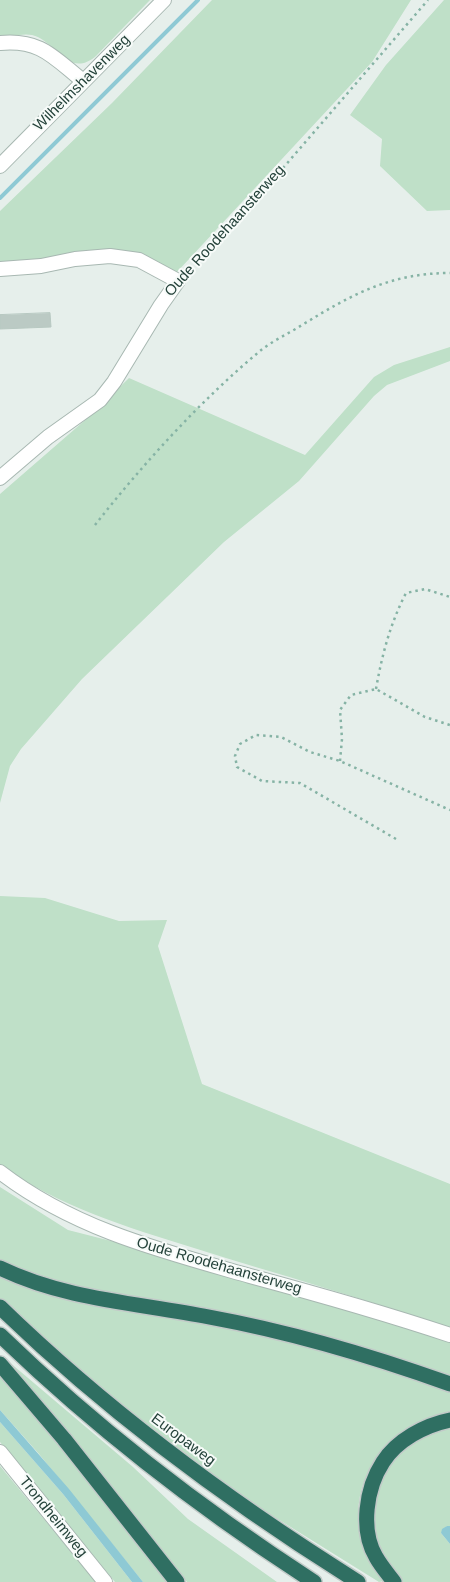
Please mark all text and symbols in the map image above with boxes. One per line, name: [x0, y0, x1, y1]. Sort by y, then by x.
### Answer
street label: Wilhelmshavenweg: [30, 31, 134, 135]
street label: Oude Roodehaansterweg: [161, 161, 289, 301]
street label: Oude Roodehaansterweg: [134, 1234, 304, 1298]
street label: Europaweg: [147, 1410, 219, 1470]
street label: Trondheimweg: [15, 1473, 91, 1561]

